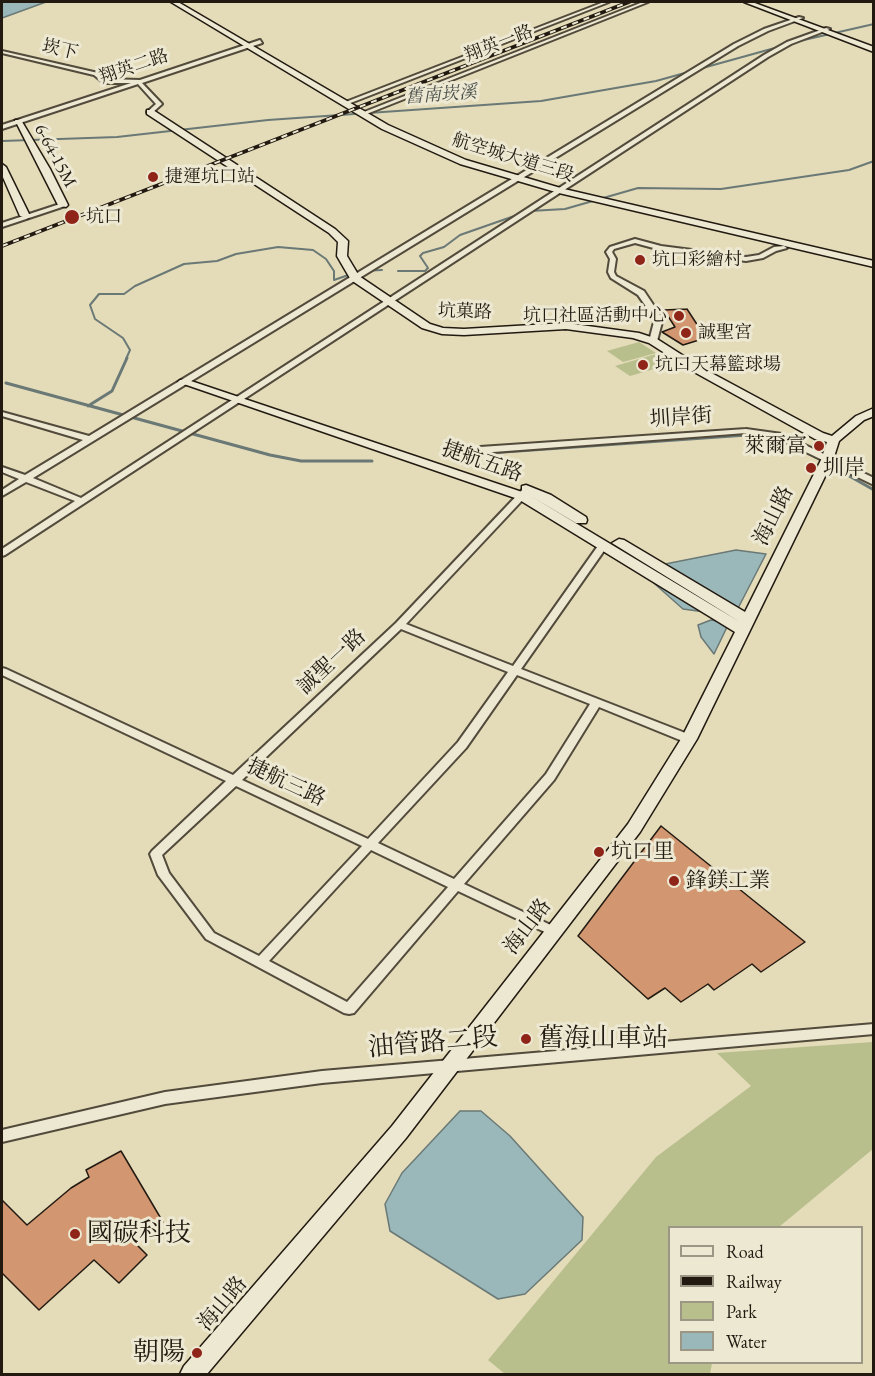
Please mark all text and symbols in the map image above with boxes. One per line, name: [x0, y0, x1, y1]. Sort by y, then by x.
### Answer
street label: 翔英一路: [462, 21, 536, 67]
street label: 崁下: [40, 35, 80, 65]
street label: 翔英二路: [96, 45, 172, 89]
water label: 舊南崁溪: [404, 82, 478, 108]
street label: 6-64-15M: [29, 120, 81, 192]
street label: 航空城大道三段: [450, 129, 576, 187]
place label: 捷運坑口站: [165, 166, 255, 188]
marker: 捷運坑口站: [146, 170, 160, 184]
place label: 坑口: [86, 206, 122, 228]
marker: 坑口: [63, 208, 81, 226]
place label: 坑口彩繪村: [652, 249, 742, 271]
marker: 坑口彩繪村: [633, 253, 647, 267]
street label: 坑菓路: [438, 300, 492, 324]
place label: 坑口社區活動中心: [523, 305, 667, 327]
marker: 坑口社區活動中心: [672, 309, 686, 323]
place label: 誠聖宮: [698, 322, 752, 344]
marker: 誠聖宮: [679, 326, 693, 340]
place label: 坑口天幕籃球場: [655, 354, 781, 376]
marker: 坑口天幕籃球場: [636, 358, 650, 372]
street label: 圳岸街: [649, 403, 713, 433]
place label: 萊爾富: [744, 433, 807, 459]
street label: 捷航五路: [438, 436, 526, 488]
marker: 萊爾富: [812, 439, 826, 453]
place label: 圳岸: [823, 455, 865, 481]
marker: 圳岸: [804, 461, 818, 475]
street label: 海山路: [749, 482, 799, 550]
street label: 誠聖一路: [293, 624, 371, 700]
street label: 捷航三路: [243, 754, 329, 812]
place label: 坑口里: [611, 839, 674, 865]
marker: 坑口里: [592, 845, 606, 859]
place label: 鋒鎂工業: [686, 868, 770, 894]
marker: 鋒鎂工業: [667, 874, 681, 888]
street label: 海山路: [499, 894, 557, 960]
street label: 油管路二段: [367, 1022, 499, 1064]
place label: 舊海山車站: [538, 1023, 668, 1055]
marker: 舊海山車站: [519, 1032, 533, 1046]
place label: 國碳科技: [87, 1218, 191, 1250]
legend: [668, 1226, 863, 1364]
marker: 國碳科技: [68, 1227, 82, 1241]
text: Road: [726, 1240, 764, 1263]
text: Railway: [726, 1270, 782, 1293]
street label: 海山路: [193, 1272, 253, 1336]
text: Park: [726, 1300, 757, 1323]
text: Water: [726, 1330, 767, 1353]
place label: 朝陽: [133, 1337, 185, 1369]
marker: 朝陽: [190, 1346, 204, 1360]

